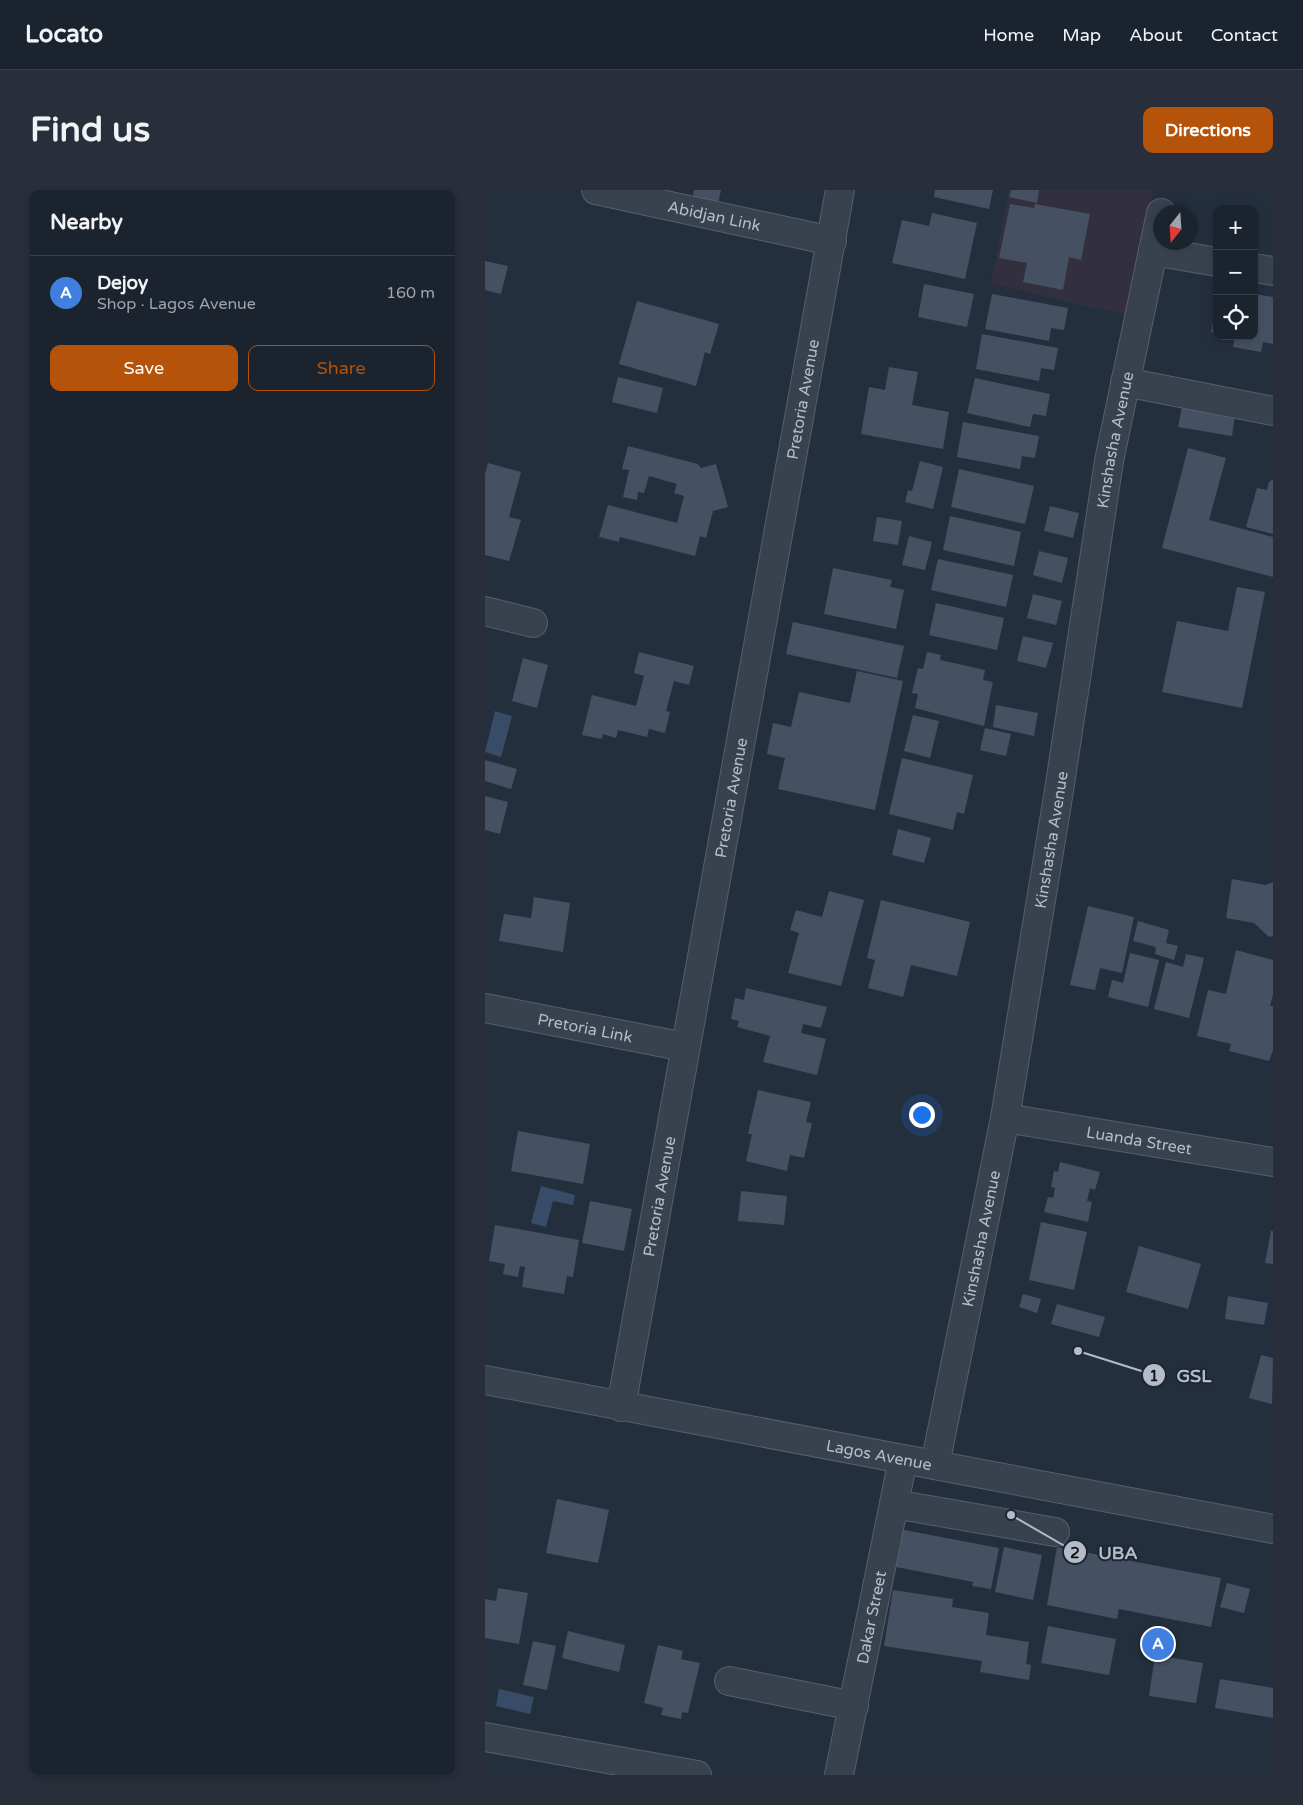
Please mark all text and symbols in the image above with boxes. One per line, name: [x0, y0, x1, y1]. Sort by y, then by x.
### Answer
text: Locato: [25, 20, 103, 49]
text: Home: [983, 24, 1034, 46]
text: Map: [1062, 24, 1101, 46]
text: About: [1129, 24, 1183, 46]
text: Contact: [1211, 24, 1278, 46]
button: Directions: [1143, 107, 1273, 153]
text: Find us: [30, 109, 150, 151]
street label: Abidjan Link: [666, 197, 763, 236]
north arrow: [1153, 205, 1198, 250]
map controls: [1213, 205, 1258, 340]
button: +: [1213, 205, 1258, 250]
text: Nearby: [50, 210, 123, 235]
button: −: [1213, 250, 1258, 295]
text: Dejoy: [97, 272, 148, 294]
text: A: [60, 283, 72, 303]
text: 160 m: [386, 283, 435, 303]
text: Shop · Lagos Avenue: [97, 294, 256, 314]
button: locate: [1213, 295, 1258, 340]
street label: Pretoria Avenue: [783, 338, 824, 461]
button: Save: [50, 345, 238, 391]
button: Share: [248, 345, 435, 391]
street label: Kinshasha Avenue: [1093, 370, 1138, 510]
street label: Pretoria Avenue: [711, 736, 752, 860]
street label: Kinshasha Avenue: [1031, 770, 1073, 910]
street label: Pretoria Link: [536, 1009, 634, 1048]
your location: [909, 1102, 935, 1128]
street label: Luanda Street: [1085, 1123, 1193, 1160]
street label: Pretoria Avenue: [639, 1135, 681, 1258]
street label: Kinshasha Avenue: [958, 1169, 1005, 1309]
callout: GSL: [1141, 1359, 1221, 1392]
text: GSL: [1176, 1365, 1212, 1387]
text: 1: [1149, 1367, 1159, 1385]
street label: Lagos Avenue: [824, 1436, 933, 1475]
callout: UBA: [1063, 1536, 1148, 1569]
text: UBA: [1098, 1542, 1138, 1564]
text: 2: [1070, 1544, 1080, 1562]
street label: Dakar Street: [853, 1569, 891, 1666]
pin: A: [1142, 1625, 1174, 1663]

